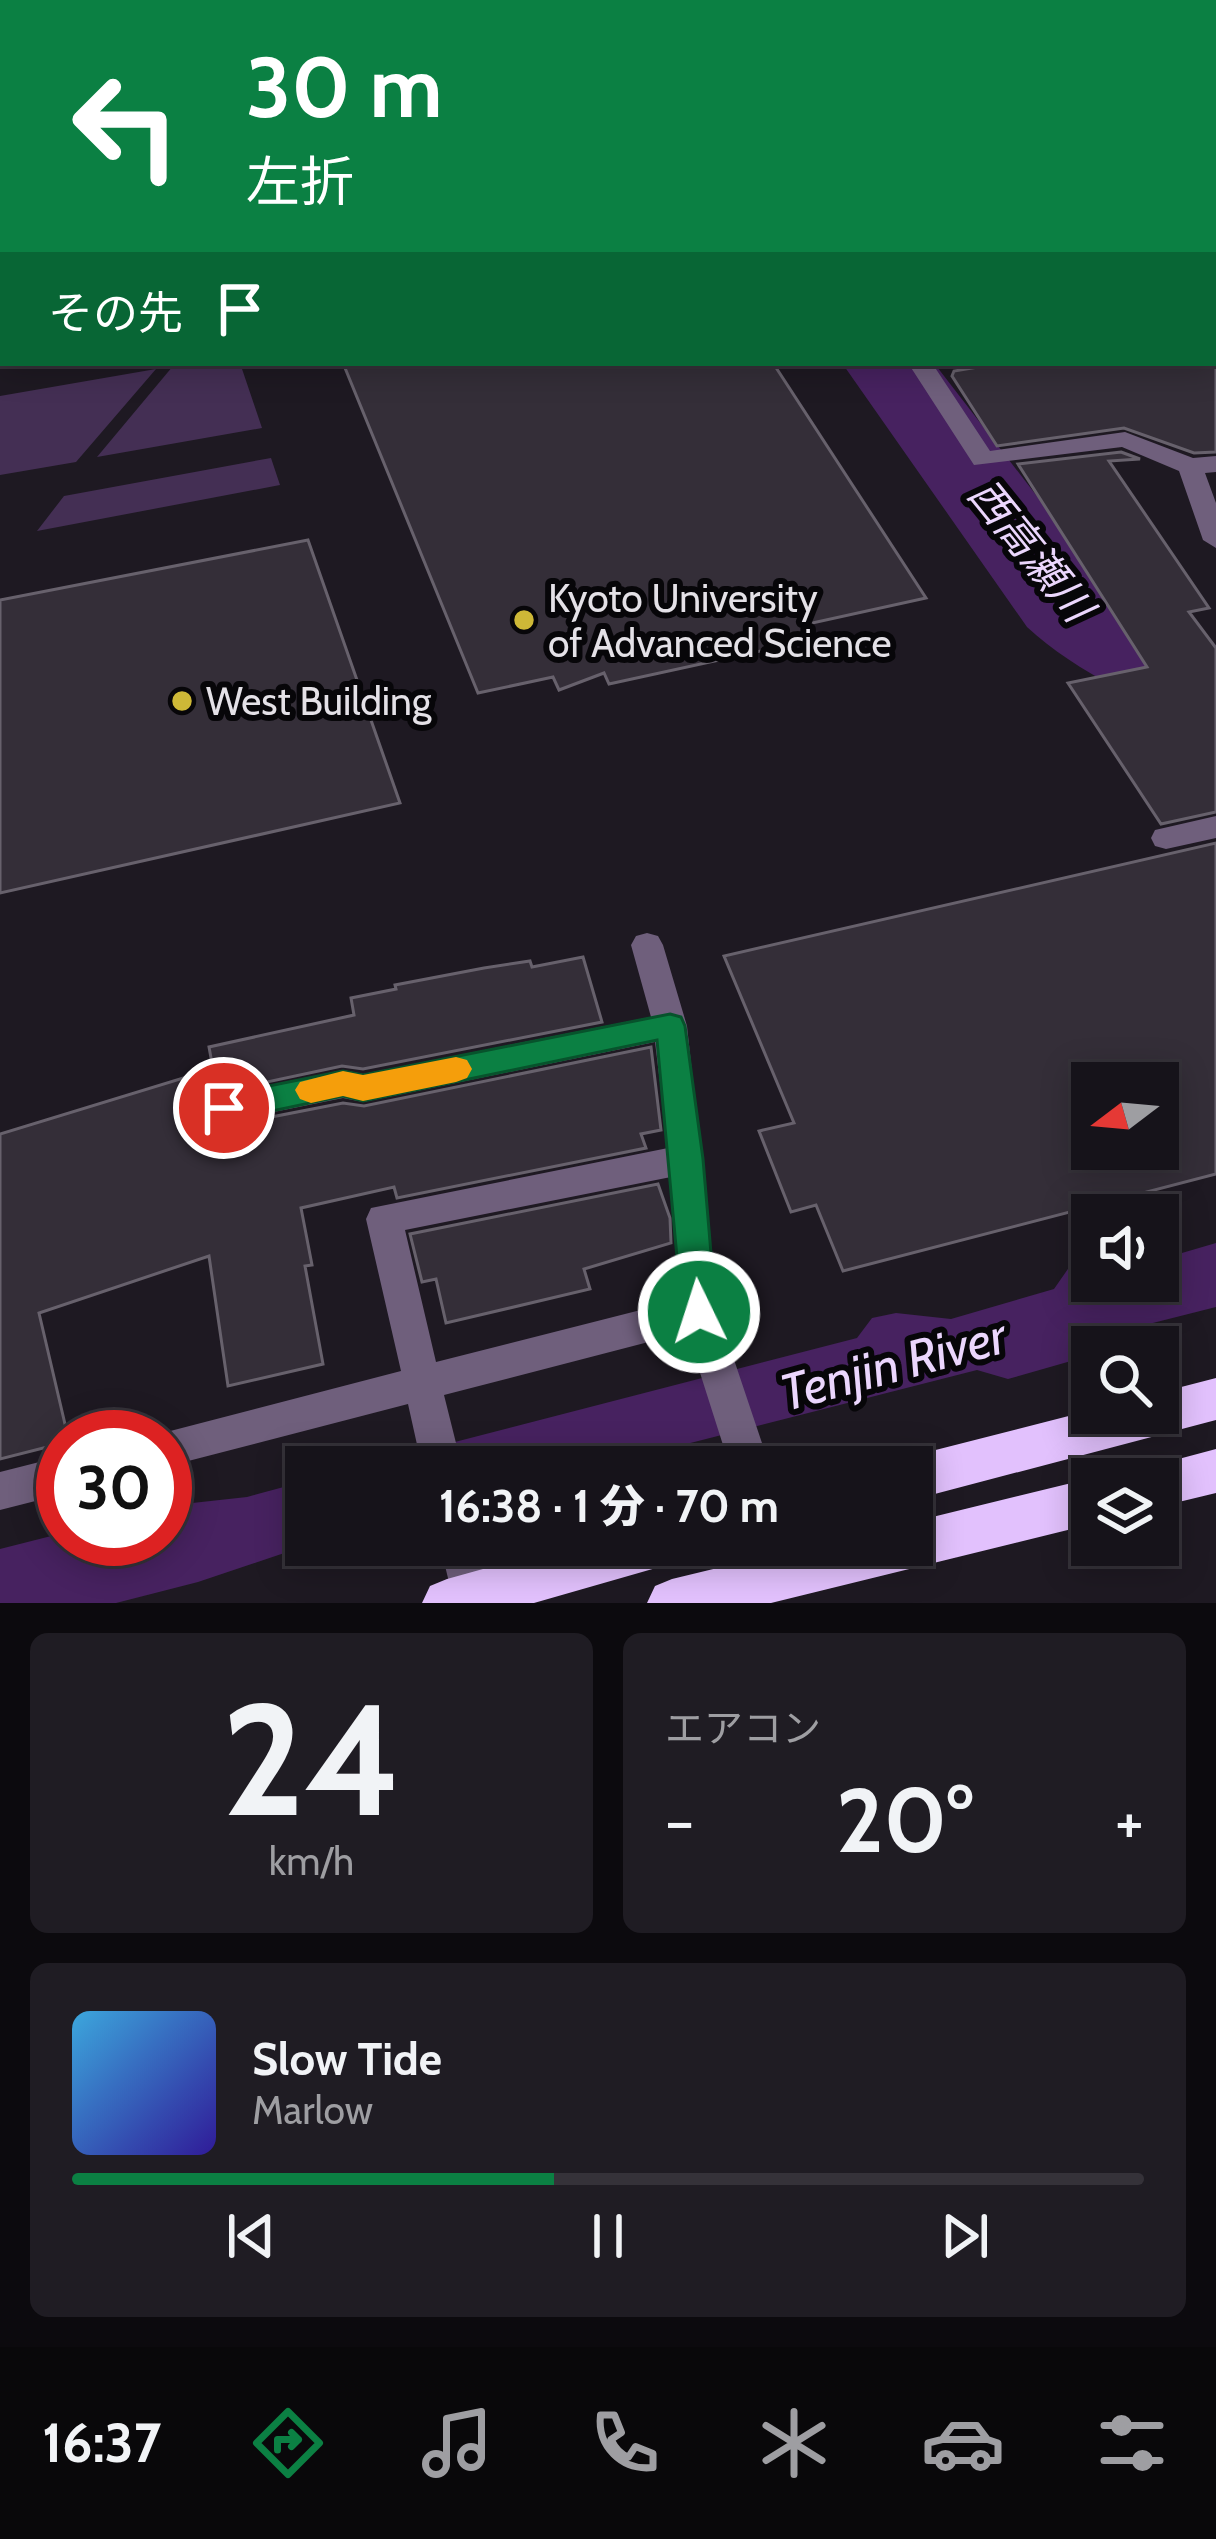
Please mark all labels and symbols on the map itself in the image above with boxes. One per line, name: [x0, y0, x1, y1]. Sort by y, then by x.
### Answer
water label: 西高瀬川: [958, 468, 1107, 635]
place label: Kyoto University of Advanced Science: [548, 574, 891, 667]
marker: Kyoto University of Advanced Science: [511, 607, 537, 633]
place label: West Building: [206, 677, 432, 725]
marker: West Building: [169, 688, 195, 714]
pin: [173, 1057, 275, 1159]
north arrow: [1071, 1062, 1179, 1170]
position arrow: [636, 1249, 762, 1375]
water label: Tenjin River: [773, 1304, 1015, 1425]
speed limit sign: 30: [36, 1410, 192, 1566]

